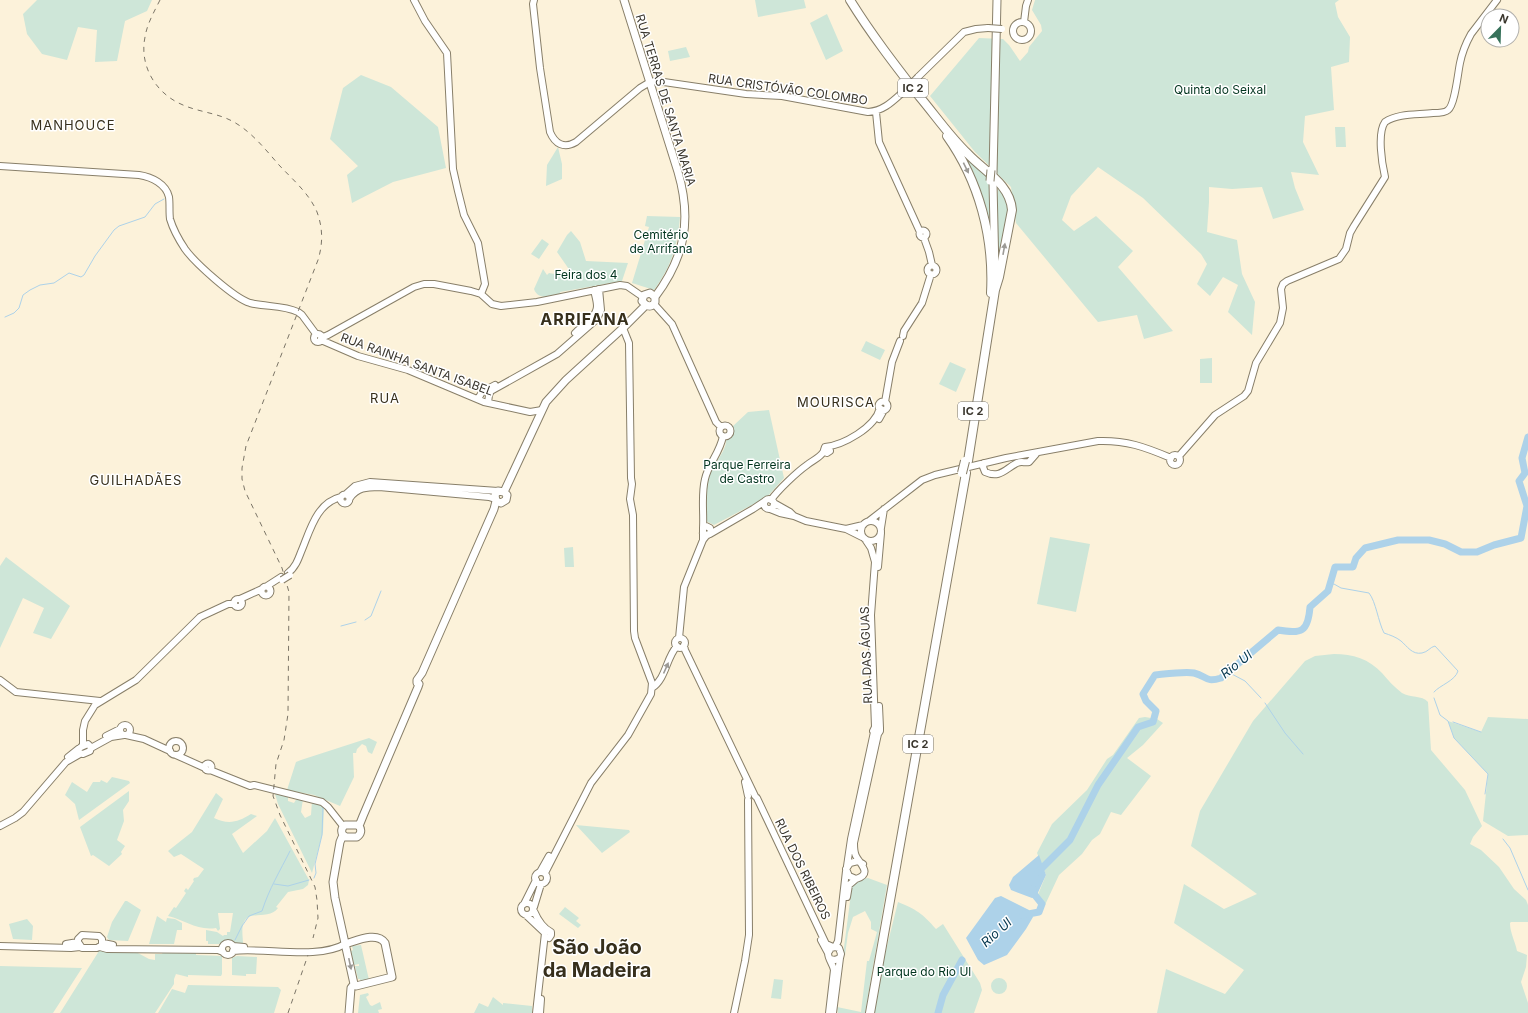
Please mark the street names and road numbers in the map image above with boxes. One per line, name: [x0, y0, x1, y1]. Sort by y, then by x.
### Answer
street label: RUA TERRAS DE SANTA MARIA: [633, 12, 699, 188]
street label: RUA CRISTÓVÃO COLOMBO: [707, 70, 869, 108]
road number: IC 2: [898, 79, 928, 97]
street label: RUA RAINHA SANTA ISABEL: [339, 330, 495, 398]
road number: IC 2: [958, 402, 988, 420]
street label: RUA DAS ÁGUAS: [857, 606, 875, 704]
road number: IC 2: [903, 735, 933, 753]
street label: RUA DOS RIBEIROS: [772, 816, 834, 922]

